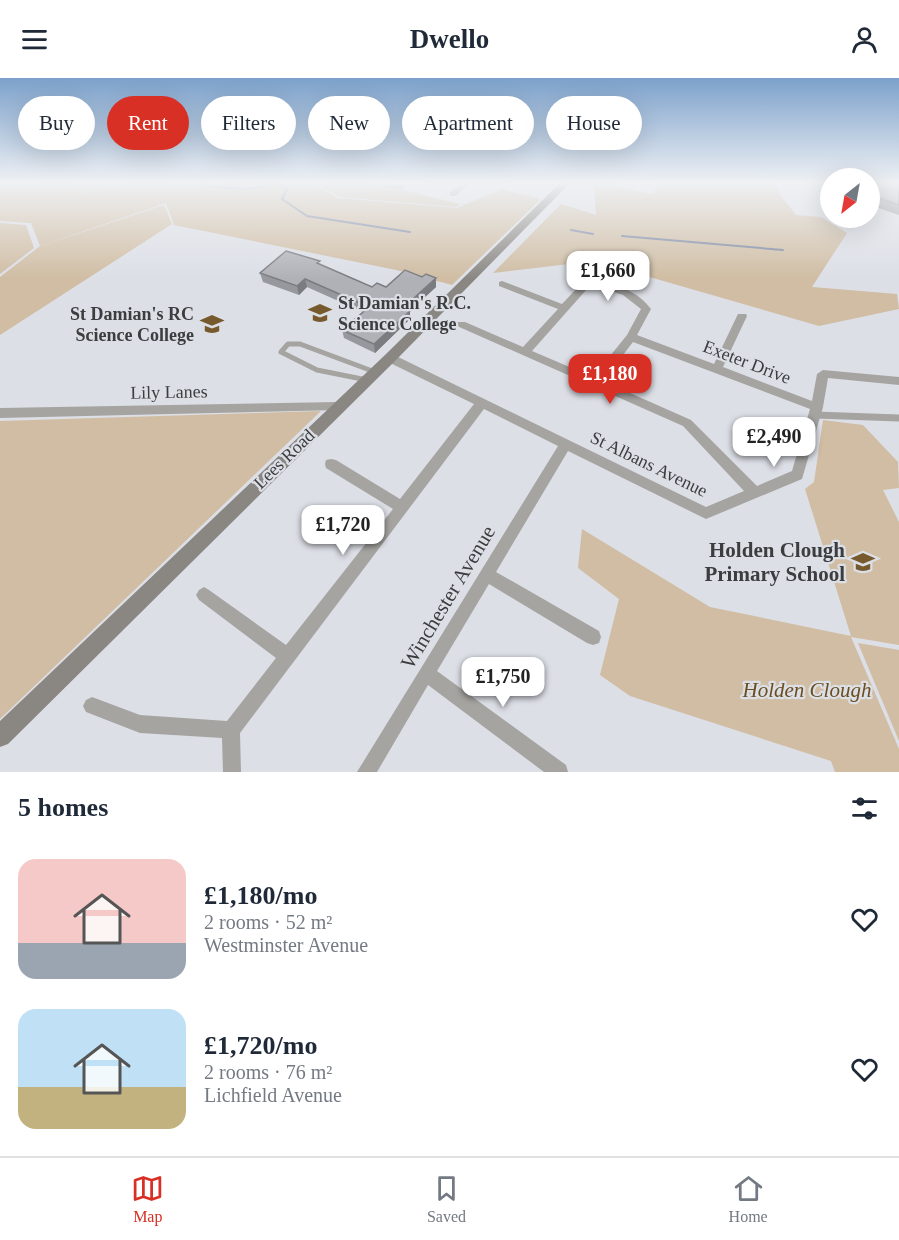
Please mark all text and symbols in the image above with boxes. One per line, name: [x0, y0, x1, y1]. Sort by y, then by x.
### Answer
icon: menu: [18, 23, 51, 56]
icon: person: [848, 23, 881, 56]
text: Dwello: [410, 24, 489, 54]
chip: Buy: [18, 96, 95, 150]
chip: Rent: [107, 96, 189, 150]
chip: Filters: [201, 96, 296, 150]
chip: New: [308, 96, 390, 150]
chip: Apartment: [402, 96, 534, 150]
chip: House: [546, 96, 642, 150]
north arrow: [820, 168, 880, 228]
map controls: [820, 168, 880, 228]
pin: £1,660: [559, 251, 657, 302]
text: £1,660: [581, 259, 636, 281]
place label: St Damian's R.C. Science College: [338, 293, 471, 334]
school or university icon: St Damian's R.C. Science College: [307, 300, 333, 326]
place label: St Damian's RC Science College: [70, 304, 194, 345]
school or university icon: St Damian's RC Science College: [199, 311, 225, 337]
street label: Exeter Drive: [700, 336, 794, 388]
pin: £1,180: [561, 354, 659, 405]
text: £1,180: [583, 362, 638, 384]
street label: Lily Lanes: [130, 381, 208, 403]
pin: £2,490: [725, 417, 823, 468]
street label: Lees Road: [250, 425, 318, 493]
text: £2,490: [747, 425, 802, 447]
street label: St Albans Avenue: [587, 427, 711, 501]
pin: £1,720: [294, 505, 392, 556]
text: £1,720: [316, 513, 371, 535]
street label: Winchester Avenue: [396, 521, 500, 673]
place label: Holden Clough Primary School: [704, 538, 845, 586]
school or university icon: Holden Clough Primary School: [850, 549, 876, 575]
pin: £1,750: [454, 657, 552, 708]
text: £1,750: [476, 665, 531, 687]
park label: Holden Clough: [742, 678, 871, 702]
icon: filters: [848, 792, 881, 825]
text: 5 homes: [18, 793, 108, 822]
text: £1,180/mo: [204, 881, 317, 910]
icon: home: [66, 883, 138, 955]
icon: heart: [848, 903, 881, 936]
text: 2 rooms · 52 m²: [204, 911, 332, 933]
text: Westminster Avenue: [204, 934, 368, 956]
text: £1,720/mo: [204, 1031, 317, 1060]
icon: home: [66, 1033, 138, 1105]
icon: heart: [848, 1053, 881, 1086]
text: 2 rooms · 76 m²: [204, 1061, 332, 1083]
text: Lichfield Avenue: [204, 1084, 342, 1106]
tab: Map: [131, 1172, 164, 1226]
tab: Saved: [427, 1172, 466, 1226]
tab: Home: [729, 1172, 768, 1226]

